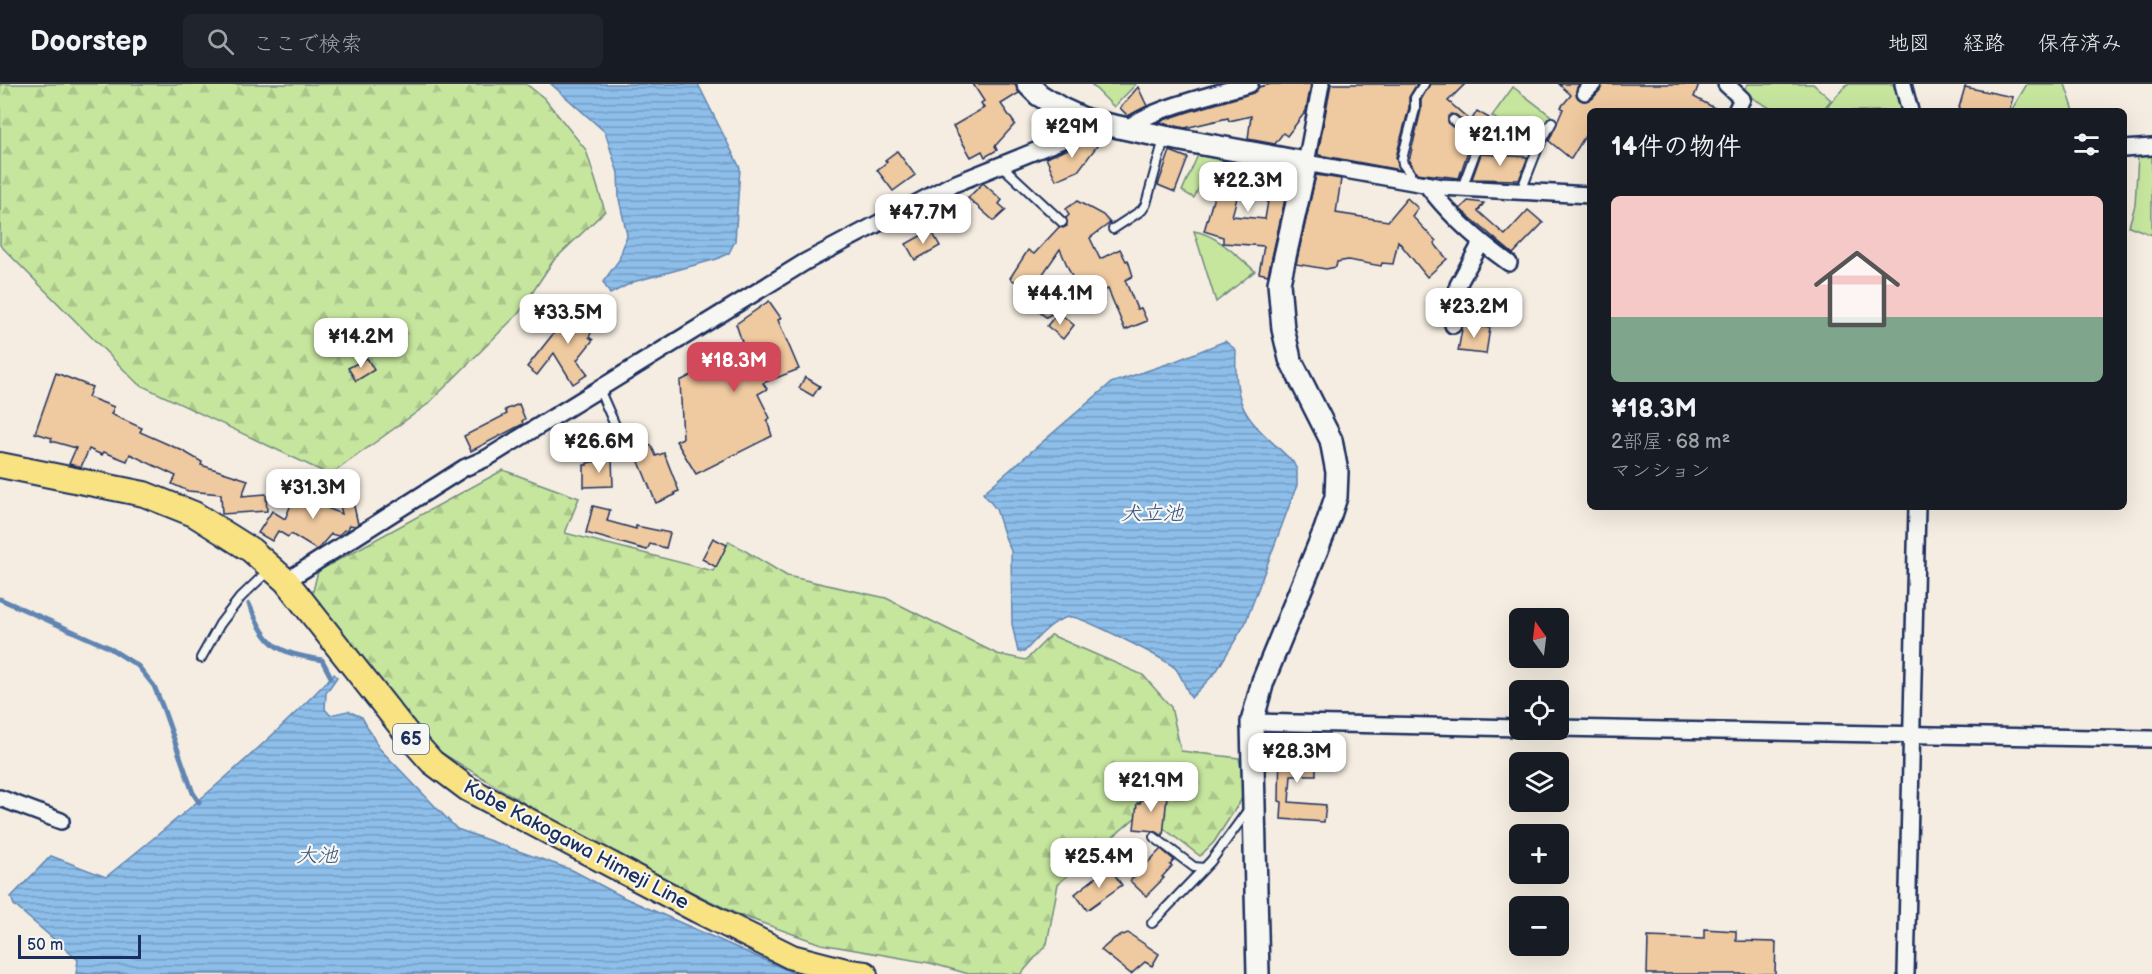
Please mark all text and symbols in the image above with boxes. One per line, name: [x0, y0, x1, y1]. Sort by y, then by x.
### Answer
search box: [183, 14, 603, 68]
text: Doorstep: [30, 25, 147, 58]
icon: search: [204, 25, 237, 58]
text: ここで検索: [252, 31, 362, 58]
text: 地図: [1888, 31, 1930, 56]
text: 経路: [1963, 31, 2005, 56]
text: 保存済み: [2038, 31, 2122, 56]
pin: ¥29M: [1036, 108, 1108, 159]
text: ¥29M: [1045, 115, 1099, 139]
pin: ¥21.1M: [1451, 116, 1549, 167]
text: ¥21.1M: [1469, 123, 1531, 147]
icon: filters: [2070, 128, 2103, 161]
text: 14件の物件: [1611, 132, 1741, 163]
pin: ¥22.3M: [1199, 162, 1297, 213]
text: ¥22.3M: [1213, 169, 1283, 193]
pin: ¥47.7M: [874, 194, 972, 245]
text: ¥47.7M: [889, 201, 957, 225]
icon: home: [1803, 235, 1911, 343]
pin: ¥44.1M: [1011, 275, 1109, 326]
text: ¥44.1M: [1027, 282, 1093, 306]
pin: ¥23.2M: [1425, 288, 1523, 339]
pin: ¥33.5M: [519, 294, 617, 345]
text: ¥23.2M: [1439, 295, 1509, 319]
text: ¥33.5M: [534, 301, 602, 325]
pin: ¥14.2M: [312, 318, 410, 369]
text: ¥14.2M: [328, 325, 394, 349]
pin: ¥18.3M: [685, 342, 783, 393]
text: ¥18.3M: [701, 349, 767, 373]
text: ¥18.3M: [1611, 394, 1697, 425]
pin: ¥26.6M: [550, 423, 648, 474]
text: ¥26.6M: [564, 430, 634, 454]
text: 2部屋 · 68 m²: [1611, 430, 1730, 454]
text: マンション: [1611, 459, 1710, 483]
pin: ¥31.3M: [264, 469, 362, 520]
text: ¥31.3M: [280, 476, 346, 500]
water label: 犬立池: [1121, 501, 1184, 526]
north arrow: [1509, 608, 1569, 668]
map controls: [1509, 608, 1569, 956]
button: locate: [1509, 680, 1569, 740]
road number: 65: [393, 724, 429, 754]
pin: ¥28.3M: [1248, 733, 1346, 784]
text: ¥28.3M: [1262, 740, 1332, 764]
button: layers: [1509, 752, 1569, 812]
pin: ¥21.9M: [1102, 762, 1200, 813]
text: ¥21.9M: [1118, 769, 1184, 793]
street label: Kobe Kakogawa Himeji Line: [459, 775, 693, 915]
button: +: [1509, 824, 1569, 884]
pin: ¥25.4M: [1050, 838, 1148, 889]
water label: 大池: [296, 843, 339, 868]
text: ¥25.4M: [1064, 845, 1134, 869]
button: −: [1509, 896, 1569, 956]
scale bar: [18, 932, 141, 960]
text: 50 m: [27, 936, 63, 955]

